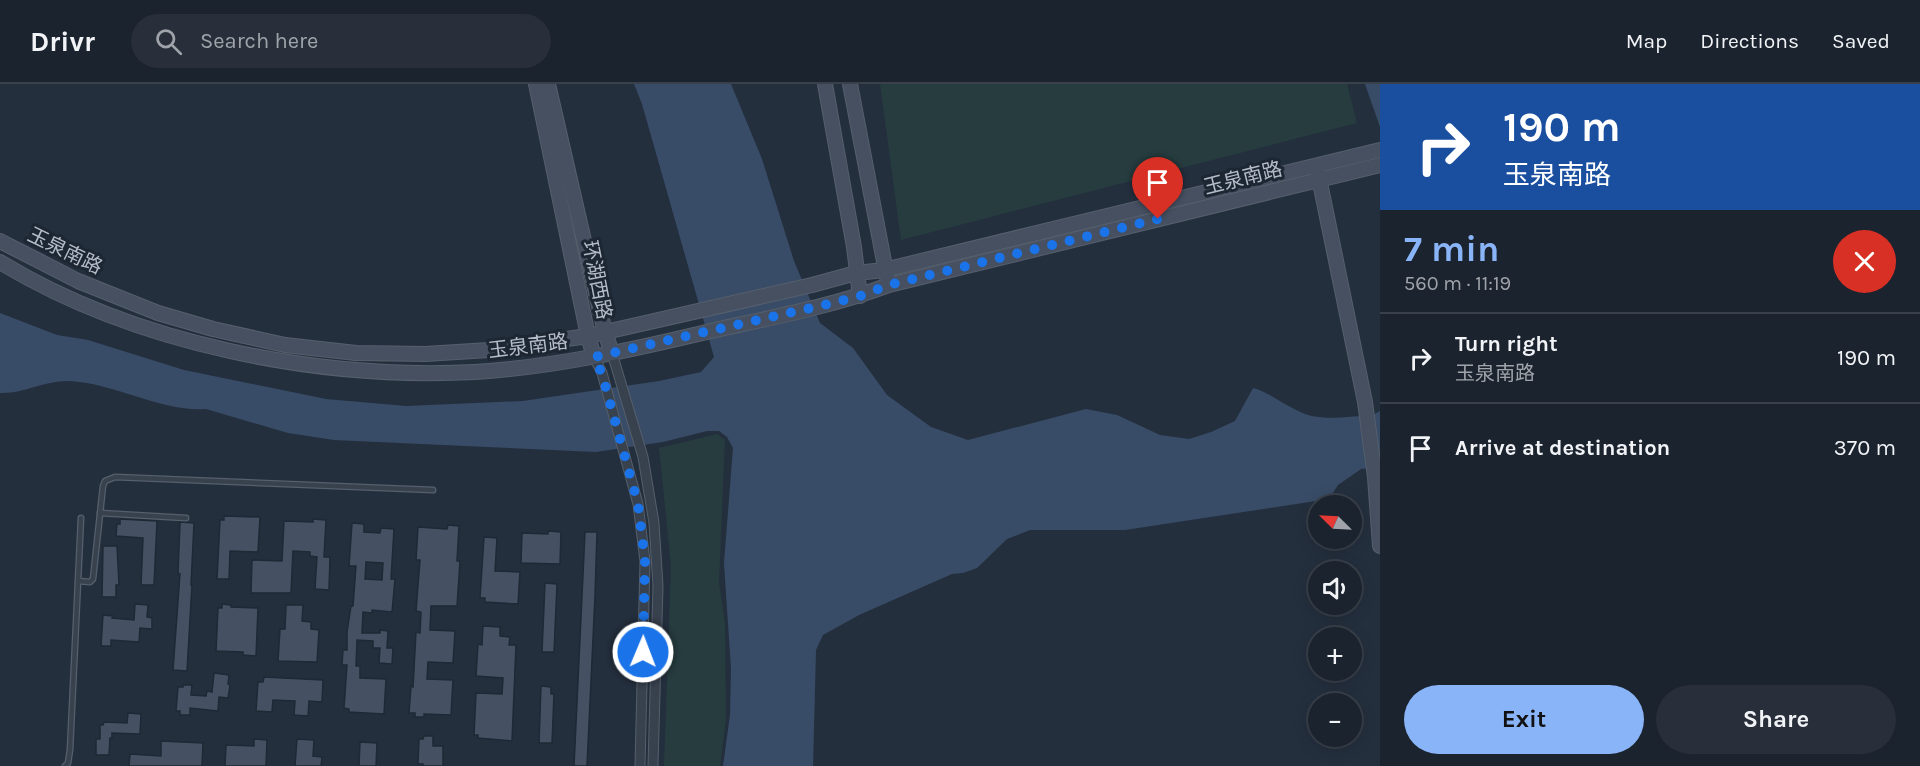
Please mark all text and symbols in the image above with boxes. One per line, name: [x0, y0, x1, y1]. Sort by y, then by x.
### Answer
search box: [131, 14, 551, 68]
text: Drivr: [30, 25, 95, 58]
icon: search: [152, 25, 185, 58]
text: Search here: [200, 28, 318, 54]
text: Map: [1626, 29, 1667, 53]
text: Directions: [1700, 29, 1799, 53]
text: Saved: [1832, 29, 1890, 53]
text: 190 m: [1503, 102, 1621, 152]
icon: right: [1404, 108, 1482, 186]
pin: [1132, 157, 1183, 219]
street label: 玉泉南路: [1201, 157, 1285, 199]
text: 玉泉南路: [1503, 159, 1611, 191]
icon: arrive: [1141, 166, 1174, 199]
street label: 玉泉南路: [24, 223, 106, 279]
text: 7 min: [1404, 228, 1499, 270]
button: close: [1833, 230, 1896, 293]
street label: 环湖西路: [578, 239, 616, 321]
text: 560 m · 11:19: [1404, 272, 1511, 295]
street label: 玉泉南路: [487, 330, 569, 362]
text: Turn right: [1455, 331, 1558, 357]
icon: right: [1404, 342, 1437, 375]
text: 190 m: [1837, 345, 1896, 371]
text: 玉泉南路: [1455, 362, 1535, 385]
icon: arrive: [1404, 432, 1437, 465]
text: Arrive at destination: [1455, 435, 1670, 461]
text: 370 m: [1834, 435, 1896, 461]
north arrow: [1308, 495, 1362, 549]
map controls: [1308, 495, 1362, 747]
button: sound: [1308, 561, 1362, 615]
position arrow: [611, 620, 675, 684]
button: +: [1308, 627, 1362, 681]
button: Exit: [1404, 685, 1644, 754]
button: Share: [1656, 685, 1896, 754]
button: −: [1308, 693, 1362, 747]

